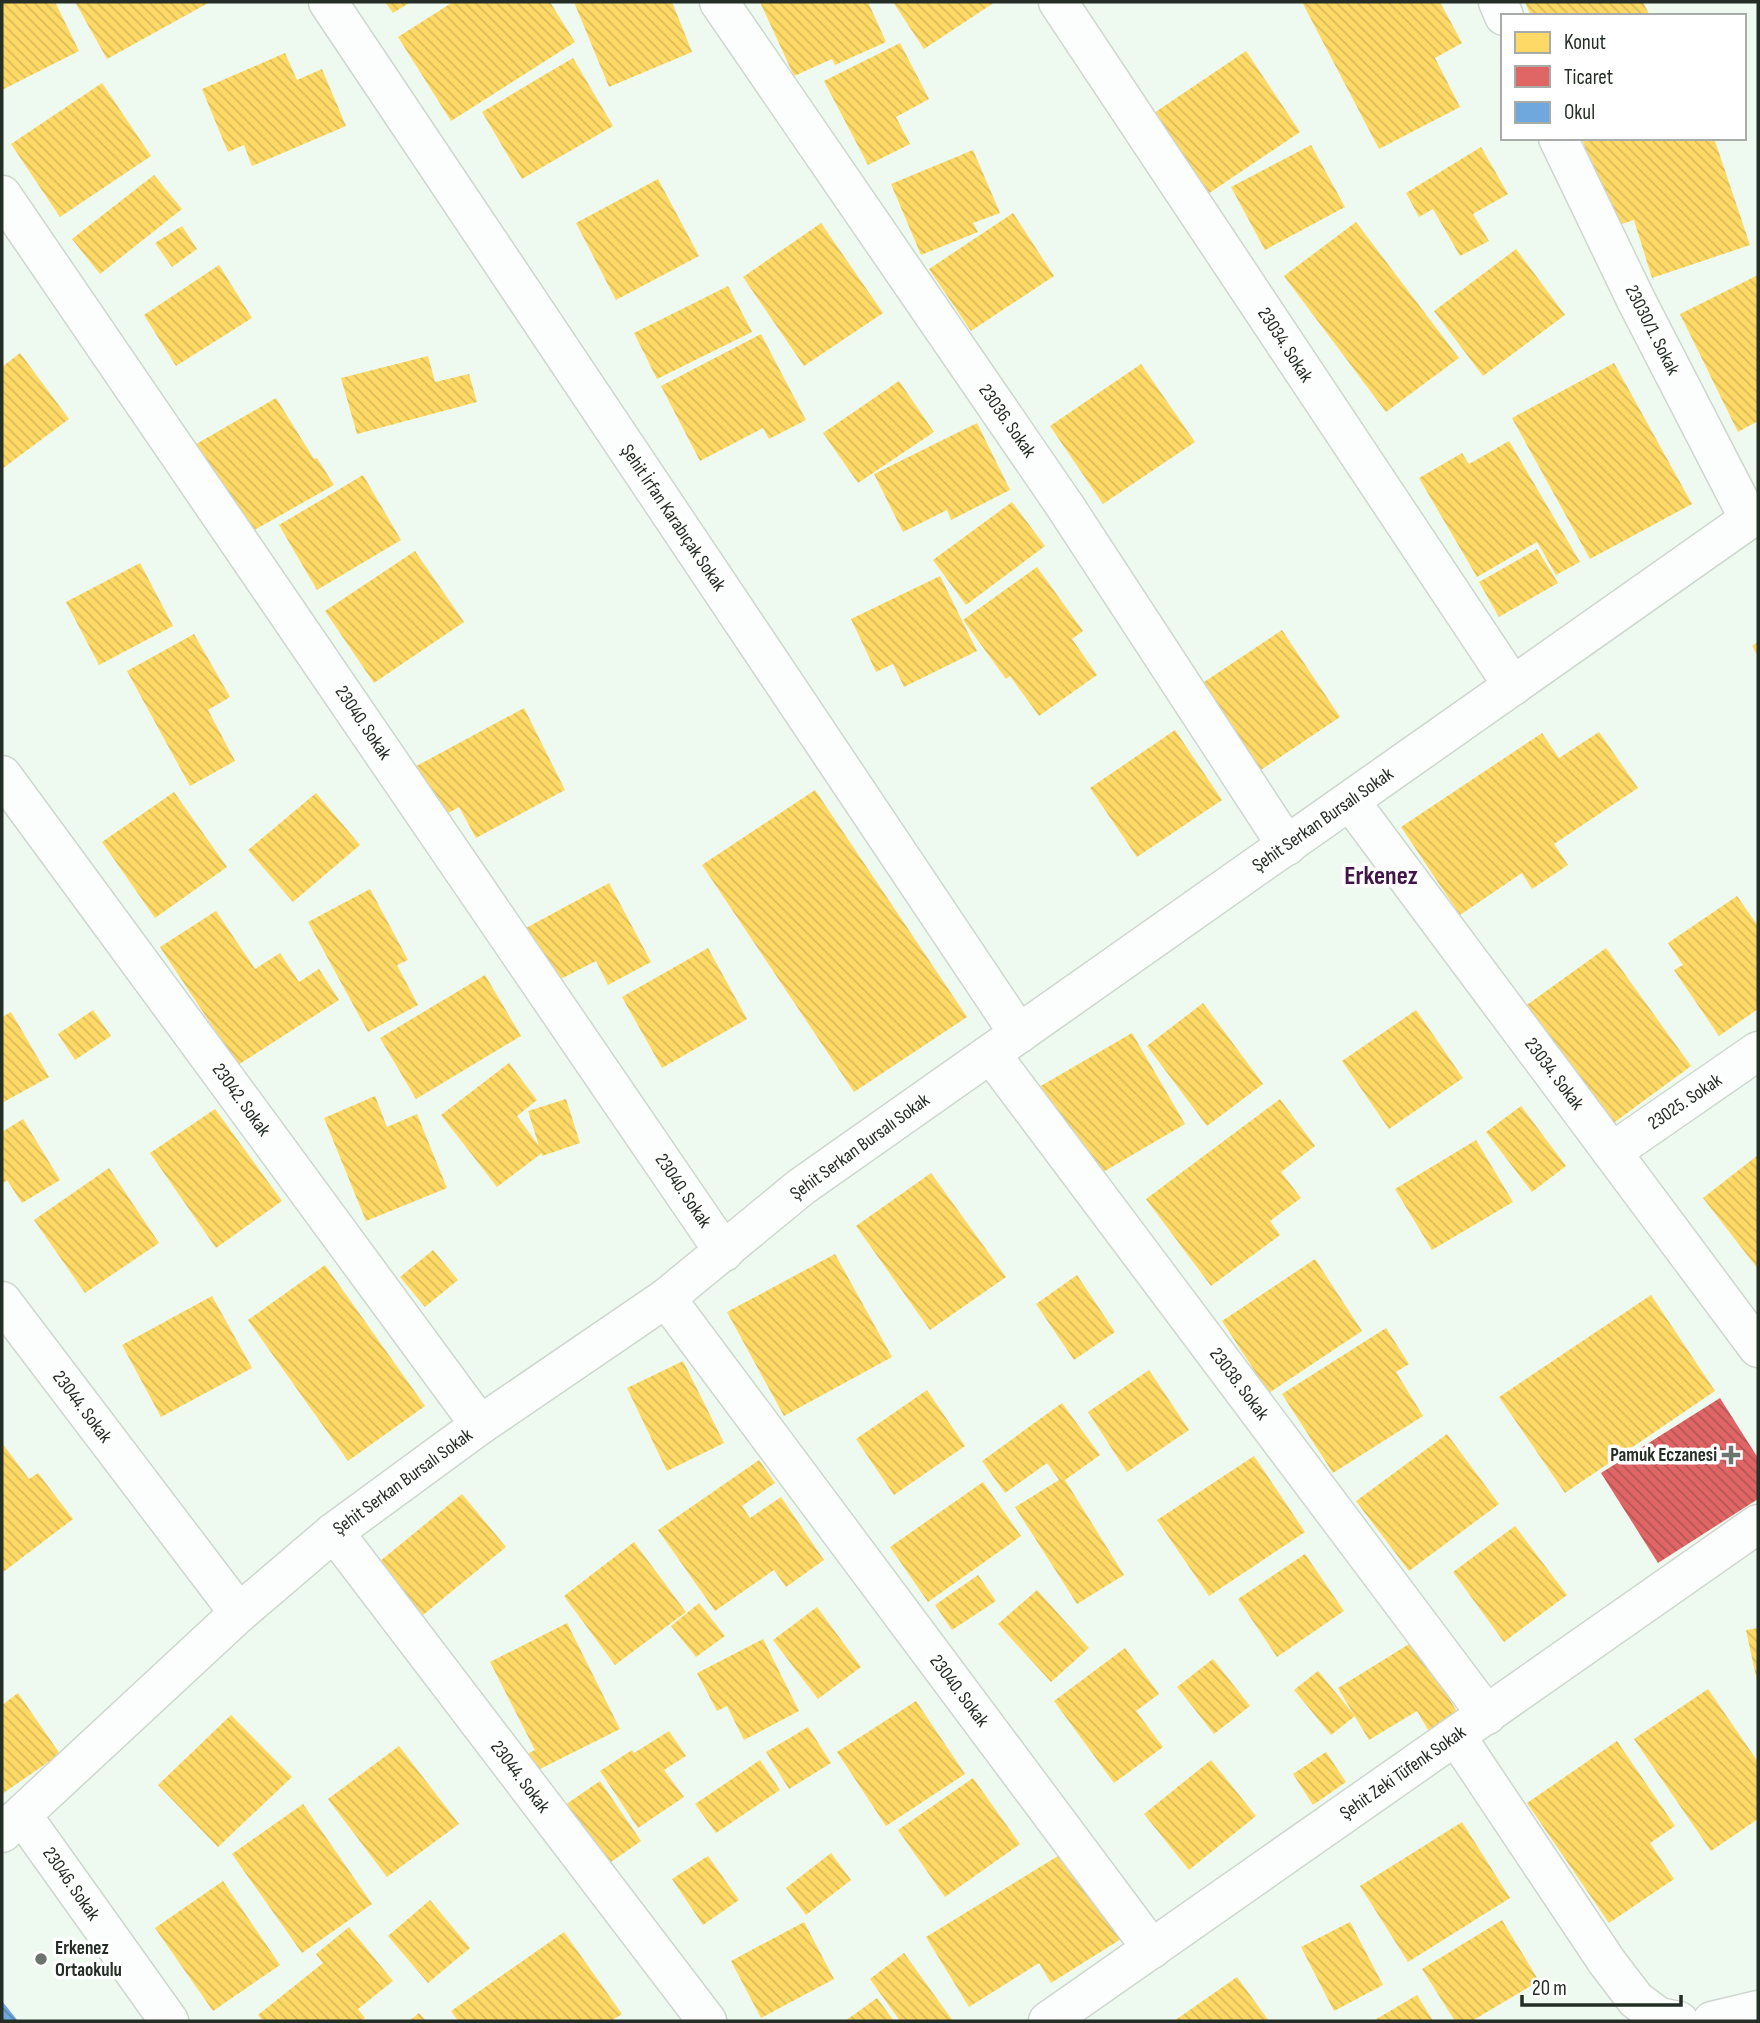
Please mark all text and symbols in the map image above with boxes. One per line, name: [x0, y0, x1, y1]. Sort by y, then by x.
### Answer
legend: [1501, 14, 1746, 140]
text: Konut: [1564, 30, 1606, 55]
text: Ticaret: [1564, 65, 1613, 90]
text: Okul: [1564, 100, 1595, 125]
street label: 23030/1. Sokak: [1620, 281, 1685, 379]
street label: 23034. Sokak: [1252, 303, 1318, 387]
street label: 23036. Sokak: [973, 380, 1041, 463]
street label: Şehit İrfan Karabıçak Sokak: [615, 440, 731, 596]
street label: 23040. Sokak: [330, 682, 397, 765]
street label: Şehit Serkan Bursalı Sokak: [1248, 762, 1399, 877]
district label: Erkenez: [1344, 861, 1418, 892]
street label: 23034. Sokak: [1519, 1033, 1589, 1115]
street label: 23042. Sokak: [207, 1059, 276, 1142]
street label: 23025. Sokak: [1644, 1069, 1727, 1135]
street label: Şehit Serkan Bursalı Sokak: [786, 1088, 935, 1205]
street label: 23040. Sokak: [650, 1150, 717, 1233]
street label: 23038. Sokak: [1204, 1343, 1274, 1425]
street label: 23044. Sokak: [47, 1366, 117, 1448]
street label: Şehit Serkan Bursalı Sokak: [329, 1423, 478, 1540]
place label: Pamuk Eczanesi: [1610, 1444, 1717, 1467]
marker: Pamuk Eczanesi: [1723, 1447, 1739, 1463]
street label: 23040. Sokak: [924, 1650, 994, 1732]
street label: Şehit Zeki Tüfenk Sokak: [1336, 1721, 1471, 1825]
street label: 23044. Sokak: [485, 1736, 555, 1818]
street label: 23046. Sokak: [37, 1843, 105, 1926]
place label: Erkenez Ortaokulu: [55, 1937, 122, 1982]
marker: Erkenez Ortaokulu: [33, 1951, 49, 1967]
scale bar: [1522, 1964, 1681, 2008]
text: 20 m: [1532, 1976, 1567, 2001]

